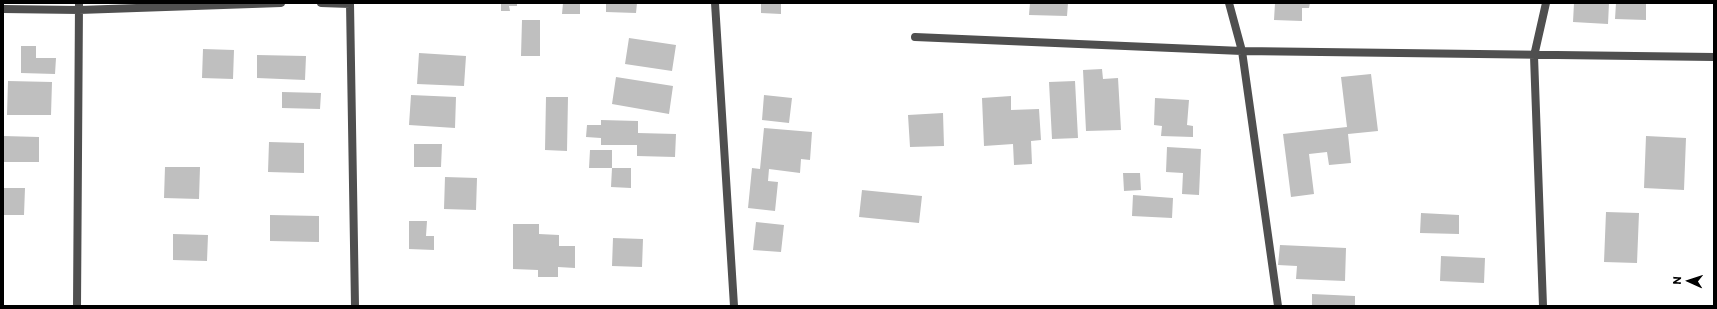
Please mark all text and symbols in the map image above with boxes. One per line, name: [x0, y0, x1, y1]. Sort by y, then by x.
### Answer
north arrow: [1669, 261, 1709, 301]
text: N: [1670, 276, 1683, 285]

